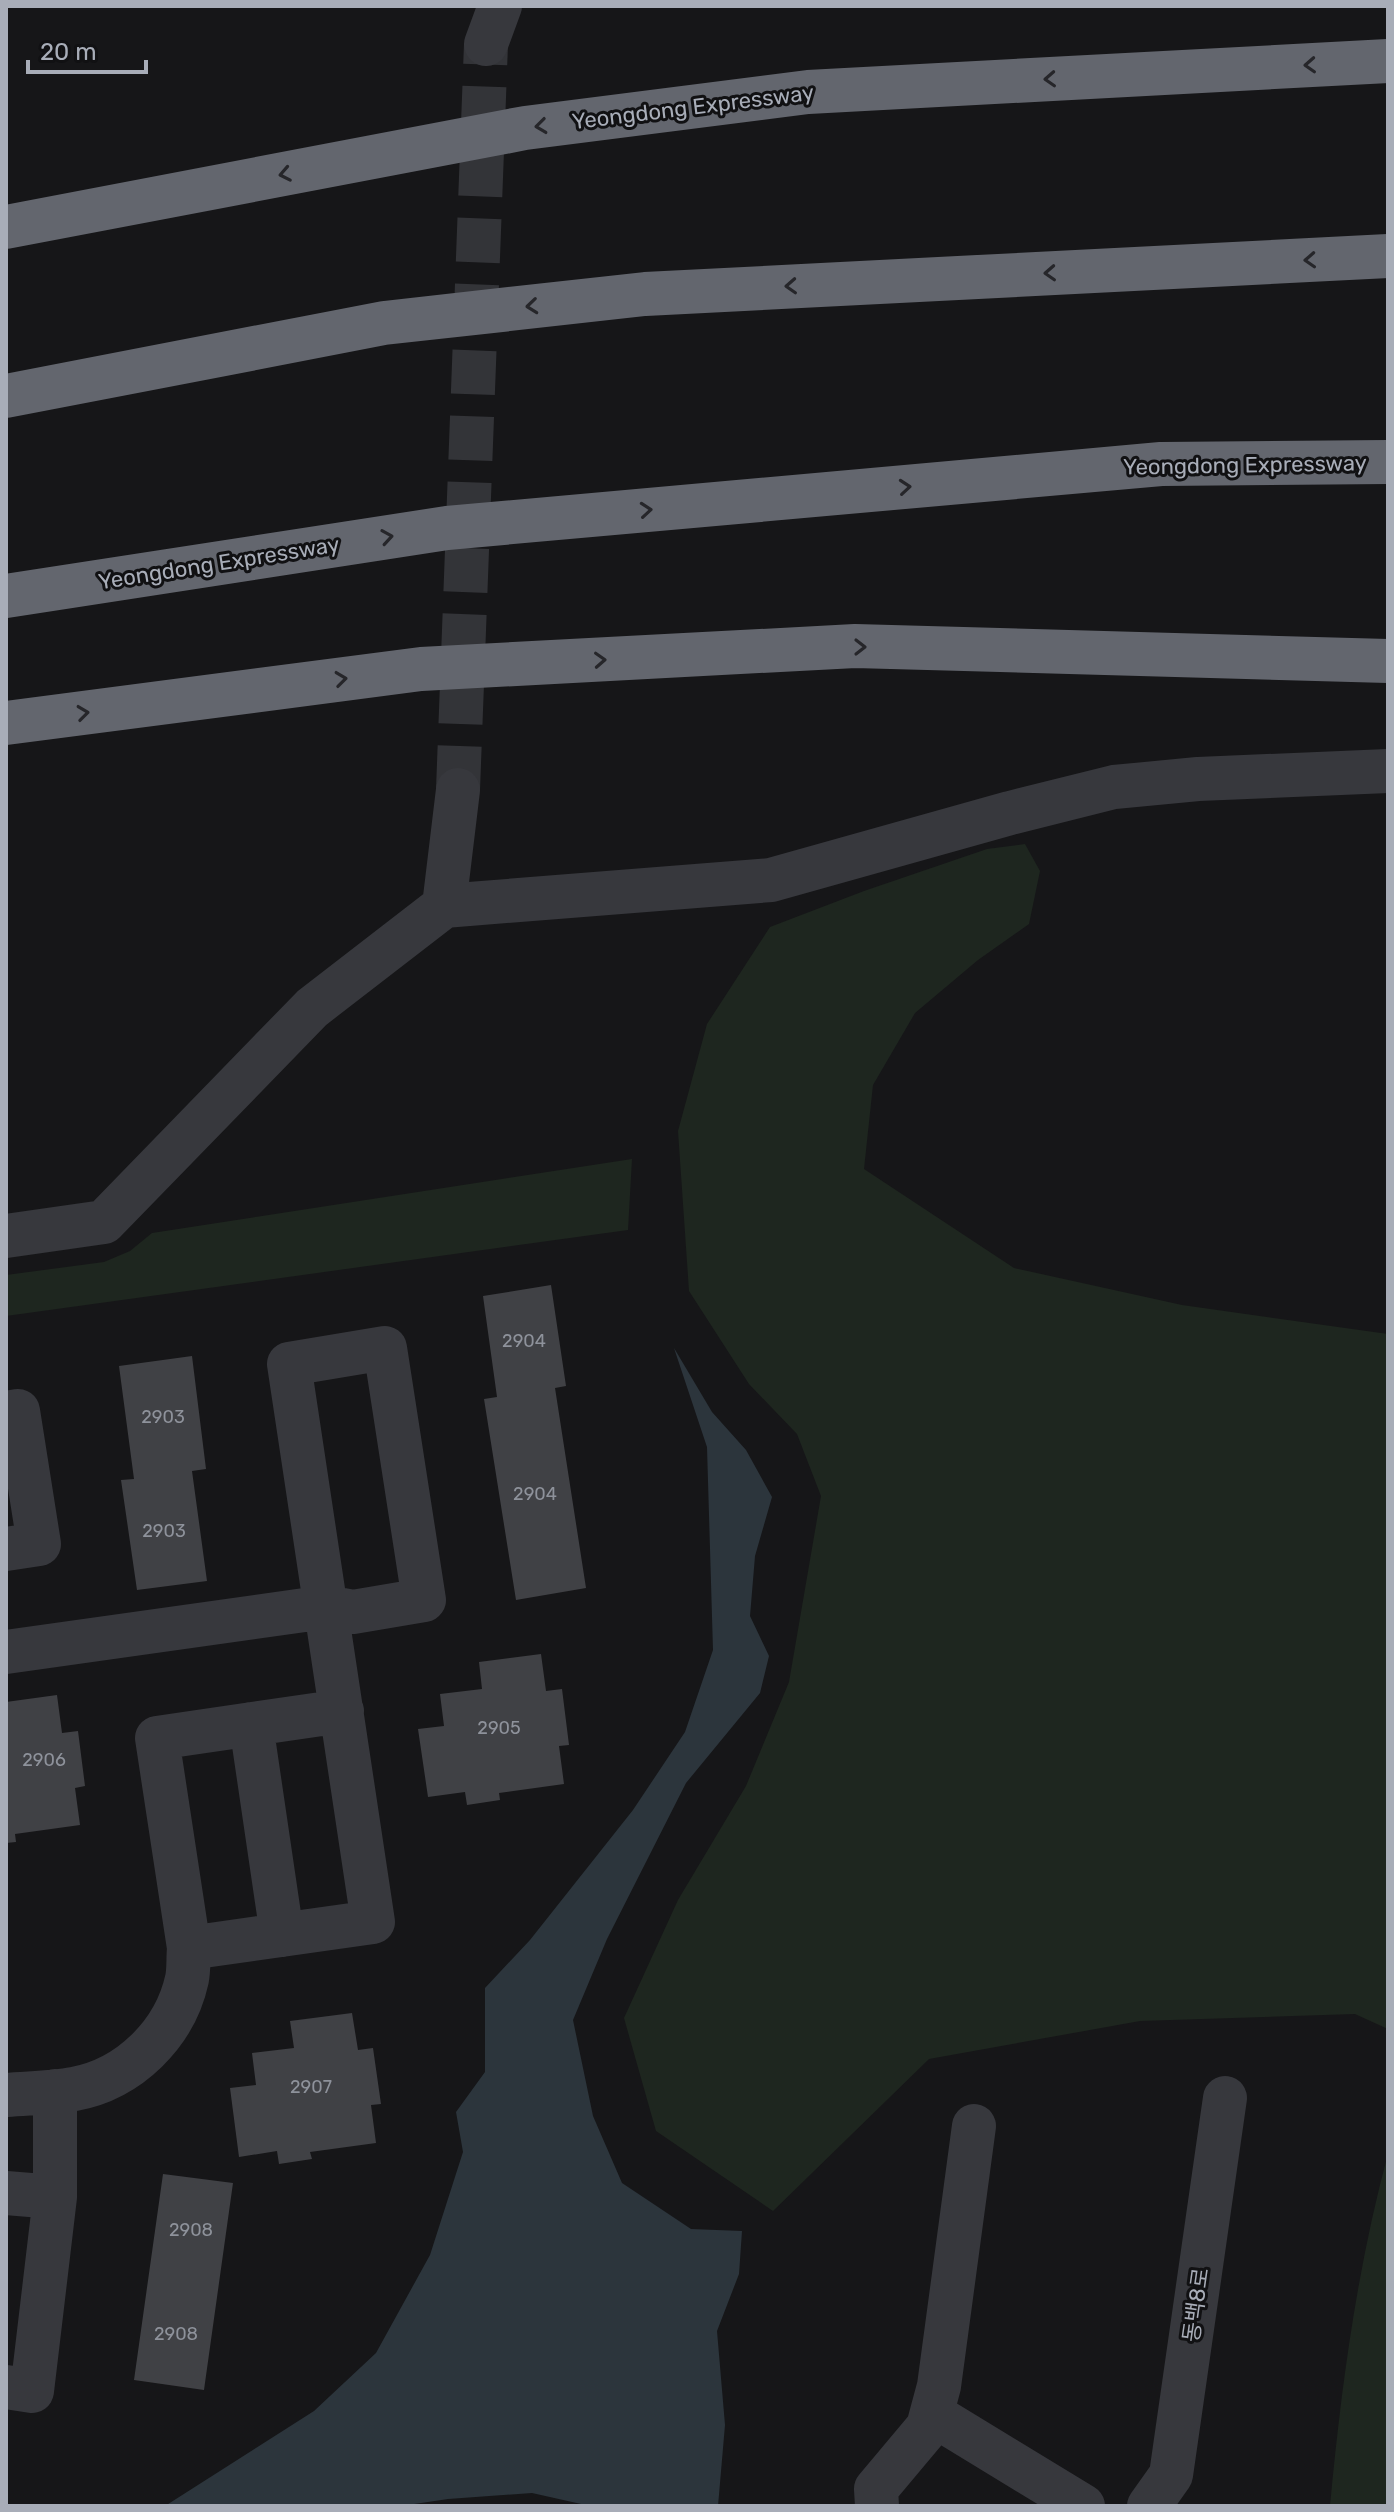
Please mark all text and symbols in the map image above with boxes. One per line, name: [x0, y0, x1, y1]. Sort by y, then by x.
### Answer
scale bar: [28, 24, 146, 74]
text: 20 m: [40, 38, 97, 66]
one-way arrow: [1303, 57, 1316, 74]
one-way arrow: [1044, 70, 1057, 87]
street label: Yeongdong Expressway: [570, 79, 816, 135]
one-way arrow: [534, 117, 548, 134]
one-way arrow: [279, 164, 292, 181]
one-way arrow: [1303, 251, 1316, 268]
one-way arrow: [1043, 264, 1056, 281]
one-way arrow: [784, 278, 797, 295]
one-way arrow: [525, 298, 538, 315]
street label: Yeongdong Expressway: [1123, 449, 1367, 481]
one-way arrow: [899, 478, 912, 495]
one-way arrow: [640, 502, 653, 519]
one-way arrow: [381, 529, 394, 546]
street label: Yeongdong Expressway: [97, 531, 341, 595]
one-way arrow: [854, 638, 867, 656]
one-way arrow: [594, 651, 607, 668]
one-way arrow: [335, 671, 348, 688]
one-way arrow: [76, 705, 90, 722]
house number: 2904: [502, 1330, 546, 1352]
house number: 2903: [141, 1406, 185, 1428]
house number: 2904: [513, 1483, 557, 1505]
house number: 2903: [142, 1520, 186, 1542]
house number: 2905: [477, 1717, 521, 1739]
house number: 2906: [22, 1749, 66, 1771]
house number: 2907: [290, 2076, 332, 2098]
house number: 2908: [169, 2219, 213, 2241]
street label: 동백8로: [1177, 2266, 1215, 2344]
house number: 2908: [154, 2323, 198, 2345]

